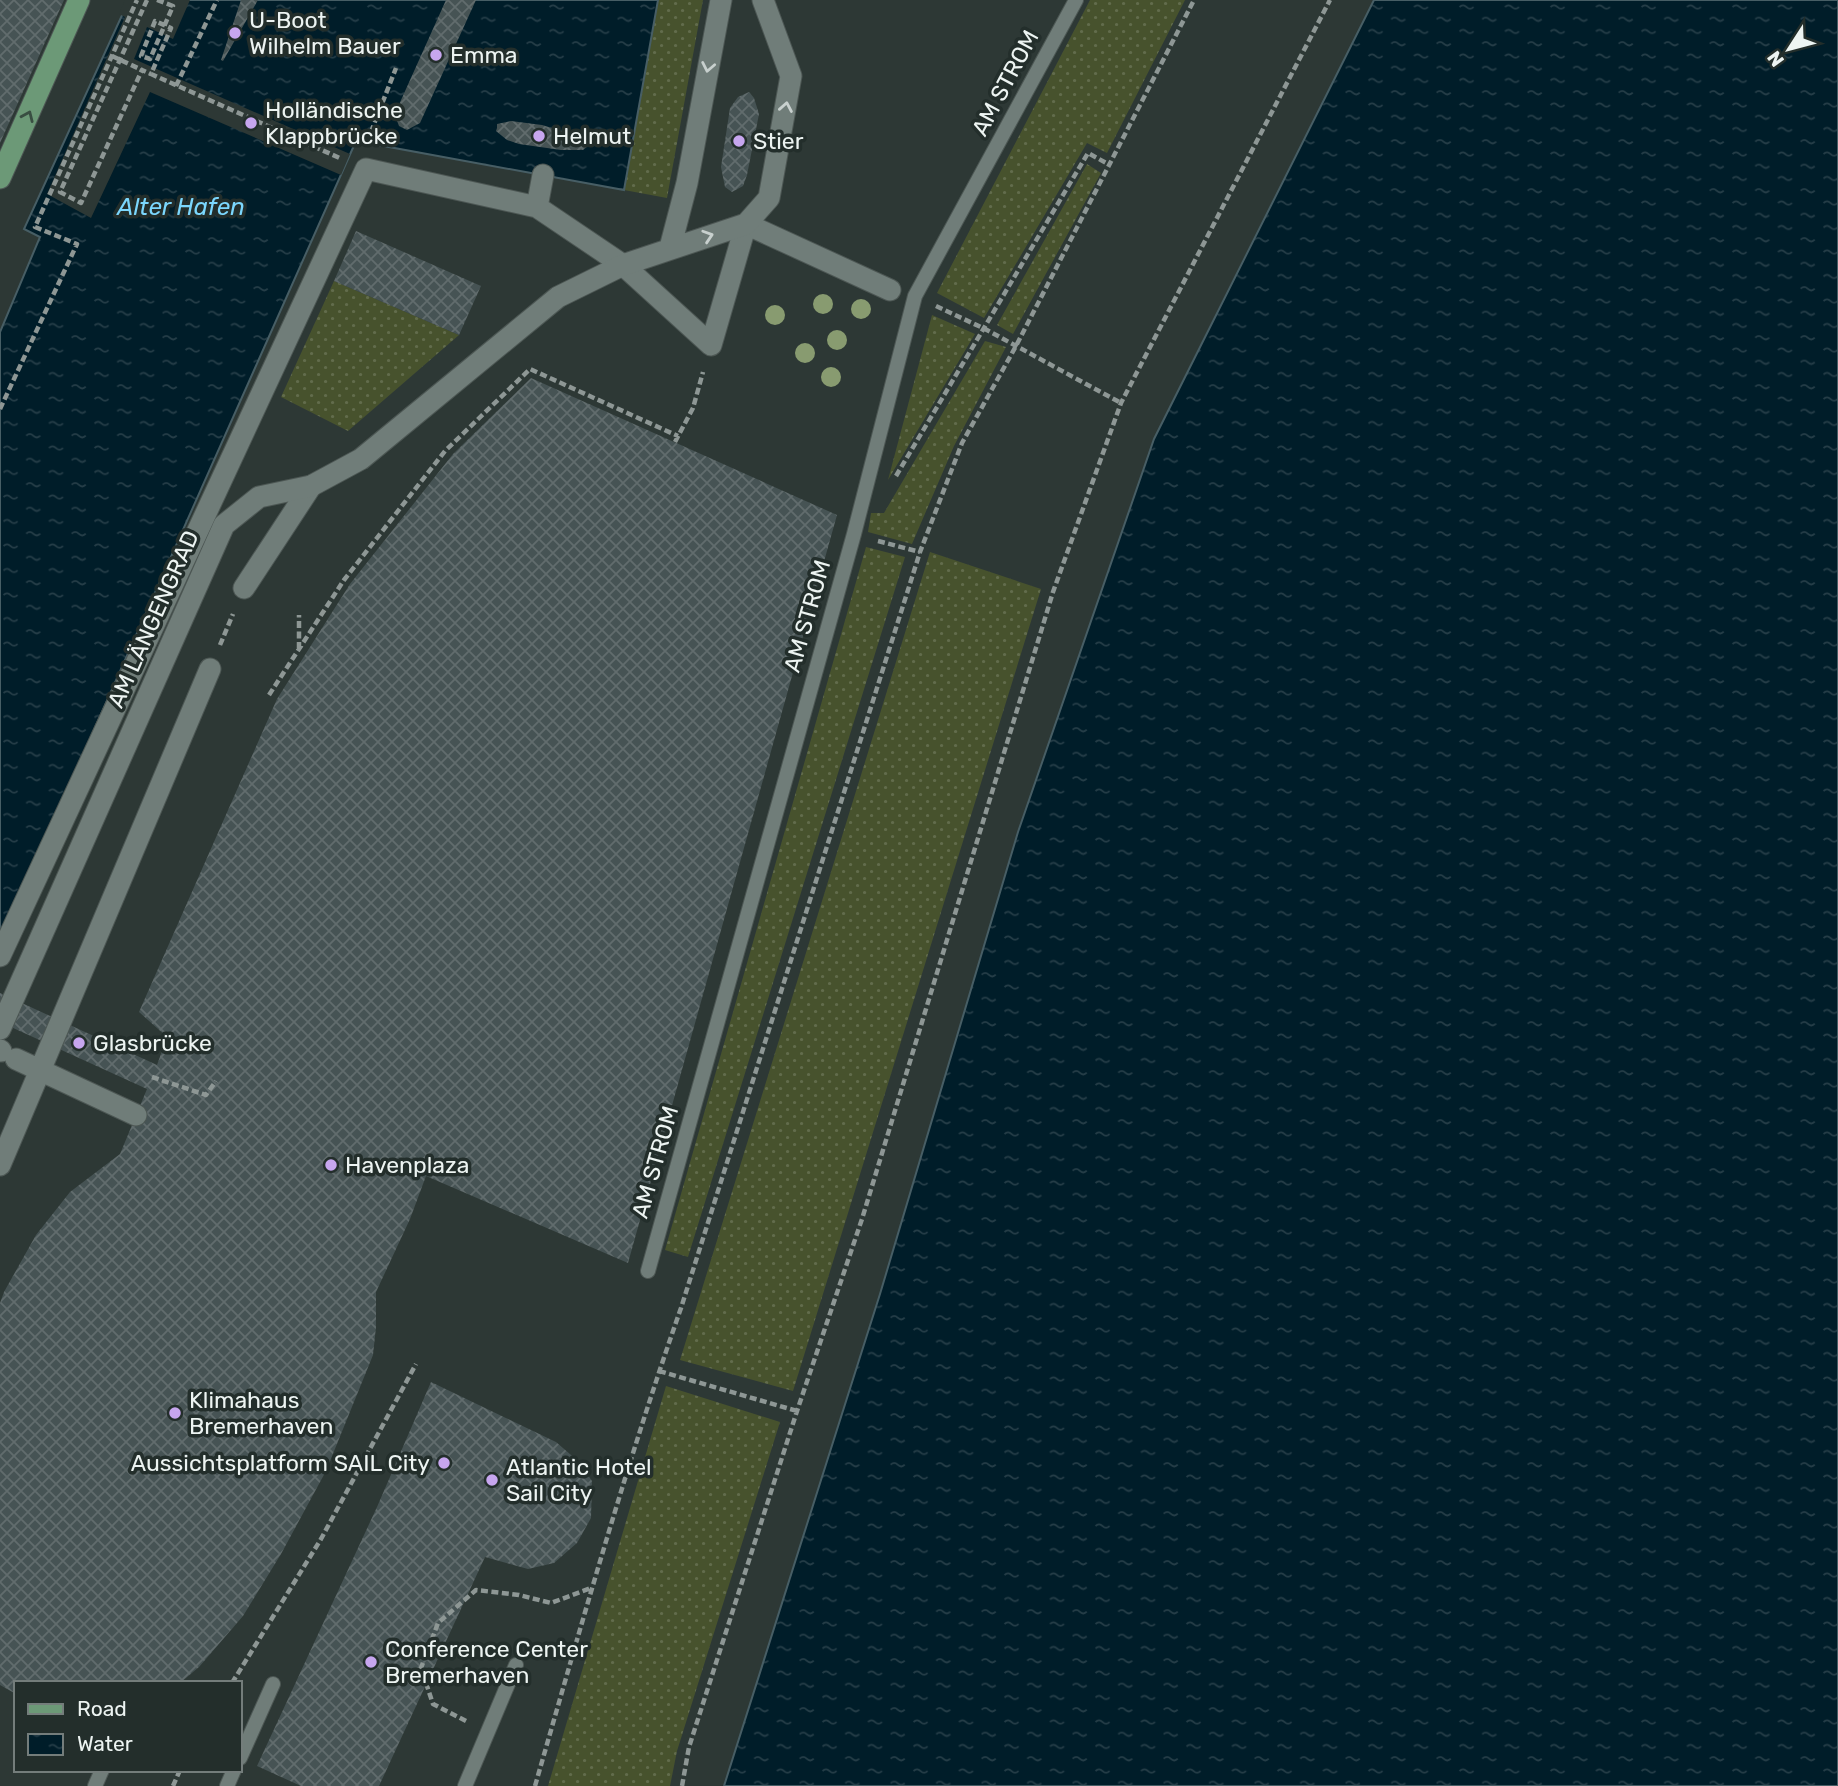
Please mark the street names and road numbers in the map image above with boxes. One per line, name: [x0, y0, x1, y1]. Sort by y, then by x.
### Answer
street label: AM STROM: [965, 25, 1045, 141]
street label: AM LÄNGENGRAD: [101, 526, 205, 712]
street label: AM STROM: [778, 557, 836, 675]
street label: AM STROM: [626, 1103, 684, 1221]

